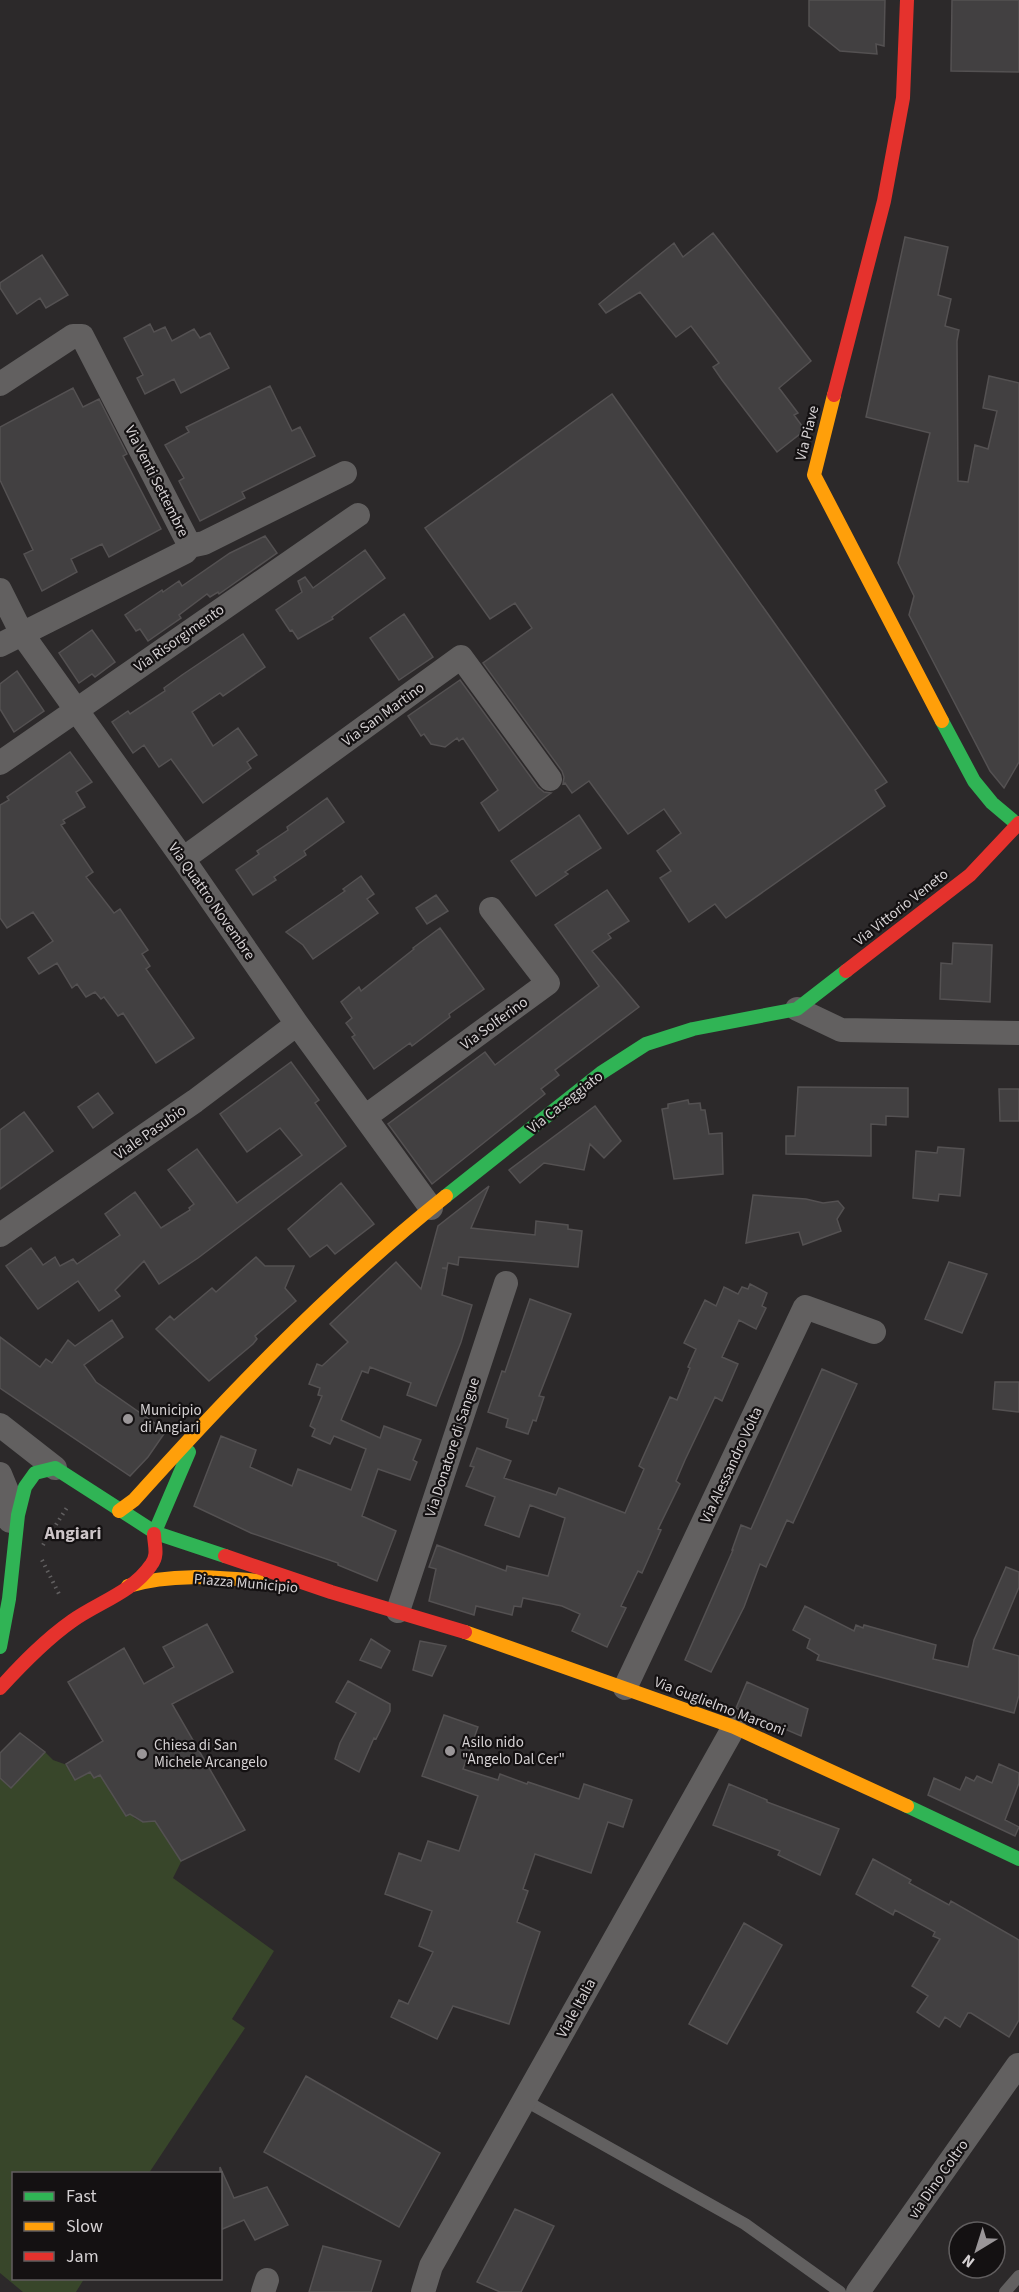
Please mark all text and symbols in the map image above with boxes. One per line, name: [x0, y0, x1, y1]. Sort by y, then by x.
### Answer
street label: Via Piave: [791, 403, 824, 463]
street label: Via Venti Settembre: [119, 422, 194, 541]
street label: Via Risorgimento: [130, 599, 229, 677]
street label: Via San Martino: [338, 677, 429, 752]
street label: Via Quattro Novembre: [163, 838, 260, 964]
street label: Via Vittorio Veneto: [850, 864, 953, 951]
street label: Via Solferino: [456, 992, 532, 1055]
street label: Via Caseggiato: [523, 1066, 608, 1139]
street label: Viale Pasubio: [110, 1100, 190, 1165]
street label: Via Donatore di Sangue: [420, 1375, 485, 1520]
place label: Municipio di Angiari: [140, 1400, 202, 1438]
street label: Via Alessandro Volta: [695, 1404, 768, 1527]
marker: Municipio di Angiari: [121, 1412, 135, 1426]
district label: Angiari: [44, 1521, 101, 1546]
street label: Piazza Municipio: [193, 1568, 299, 1599]
street label: Via Guglielmo Marconi: [651, 1672, 789, 1741]
place label: Asilo nido "Angelo Dal Cer": [462, 1732, 565, 1770]
place label: Chiesa di San Michele Arcangelo: [154, 1735, 268, 1773]
marker: Asilo nido "Angelo Dal Cer": [443, 1744, 457, 1758]
marker: Chiesa di San Michele Arcangelo: [135, 1747, 149, 1761]
street label: Viale Italia: [552, 1975, 601, 2042]
street label: via Dino Coltro: [903, 2135, 973, 2223]
legend: [12, 2172, 222, 2280]
text: Fast: [66, 2184, 97, 2209]
text: Slow: [66, 2214, 103, 2239]
north arrow: [947, 2220, 1007, 2280]
text: Jam: [66, 2244, 99, 2269]
text: N: [957, 2249, 979, 2273]

